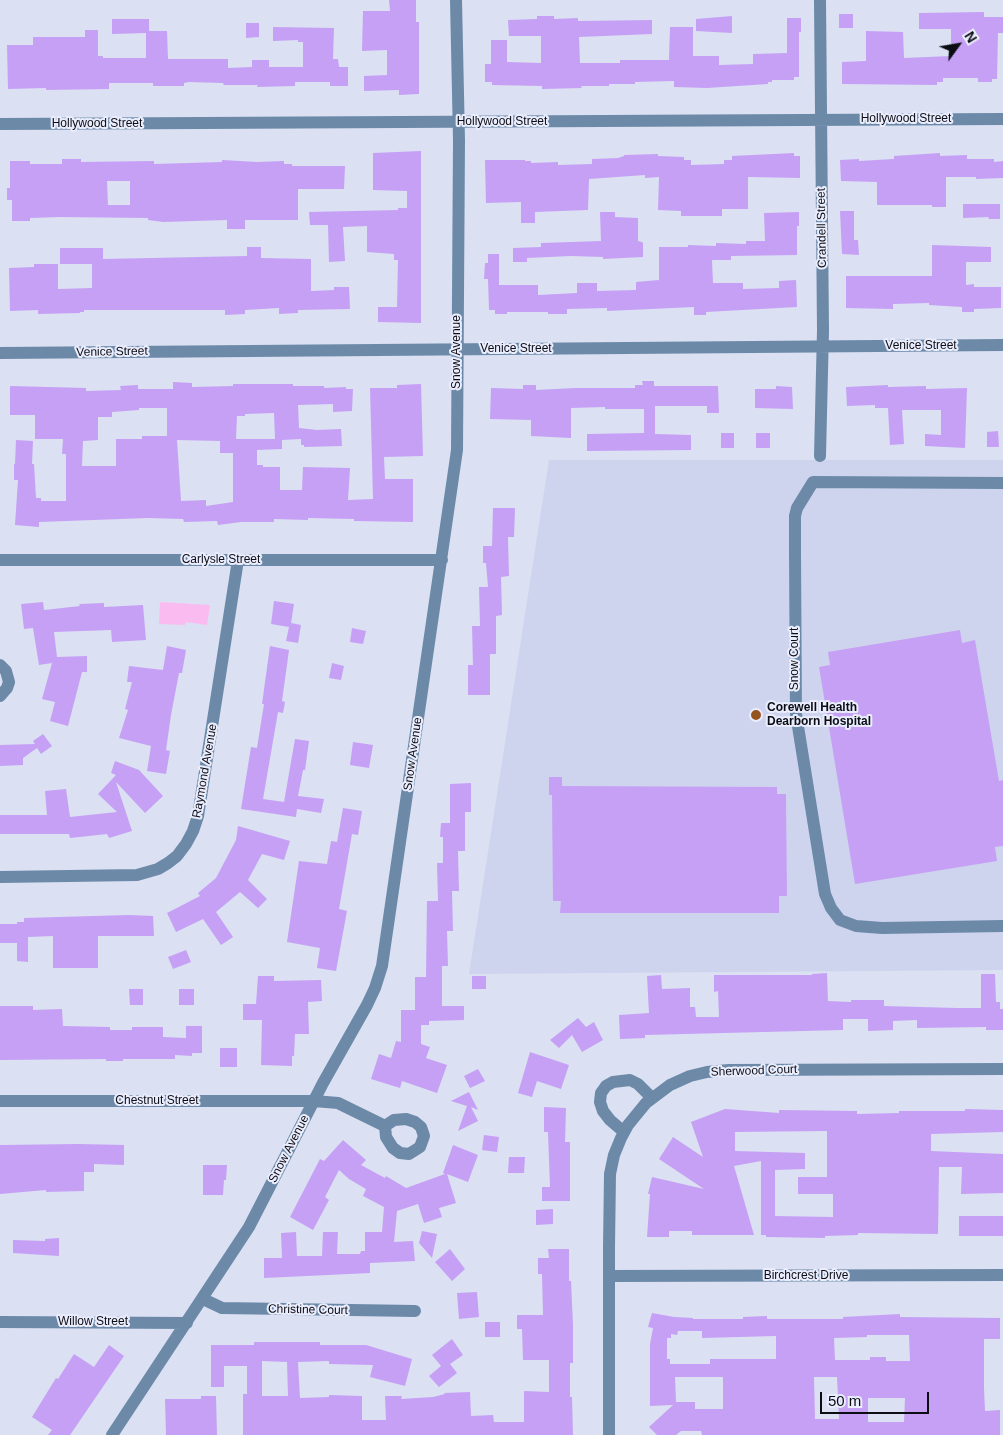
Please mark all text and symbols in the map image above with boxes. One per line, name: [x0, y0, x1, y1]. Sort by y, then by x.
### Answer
north arrow: [933, 20, 983, 70]
text: N: [961, 29, 980, 46]
street label: Hollywood Street: [861, 112, 951, 126]
street label: Hollywood Street: [457, 115, 547, 129]
street label: Hollywood Street: [52, 117, 142, 131]
street label: Crandell Street: [814, 188, 830, 268]
street label: Snow Avenue: [450, 315, 464, 389]
street label: Venice Street: [885, 339, 957, 353]
street label: Venice Street: [480, 342, 552, 356]
street label: Venice Street: [76, 344, 148, 360]
street label: Carlysle Street: [182, 553, 260, 567]
street label: Snow Court: [788, 628, 802, 690]
place label: Corewell Health Dearborn Hospital: [767, 701, 871, 729]
marker: Corewell Health Dearborn Hospital: [749, 708, 763, 722]
street label: Snow Avenue: [401, 716, 425, 792]
street label: Raymond Avenue: [190, 723, 220, 819]
street label: Sherwood Court: [710, 1062, 798, 1080]
street label: Chestnut Street: [115, 1094, 199, 1108]
street label: Snow Avenue: [266, 1113, 312, 1185]
street label: Birchcrest Drive: [764, 1269, 848, 1283]
street label: Christine Court: [268, 1302, 348, 1318]
street label: Willow Street: [58, 1315, 128, 1329]
scale bar: [823, 1382, 932, 1414]
text: 50 m: [828, 1392, 861, 1409]

